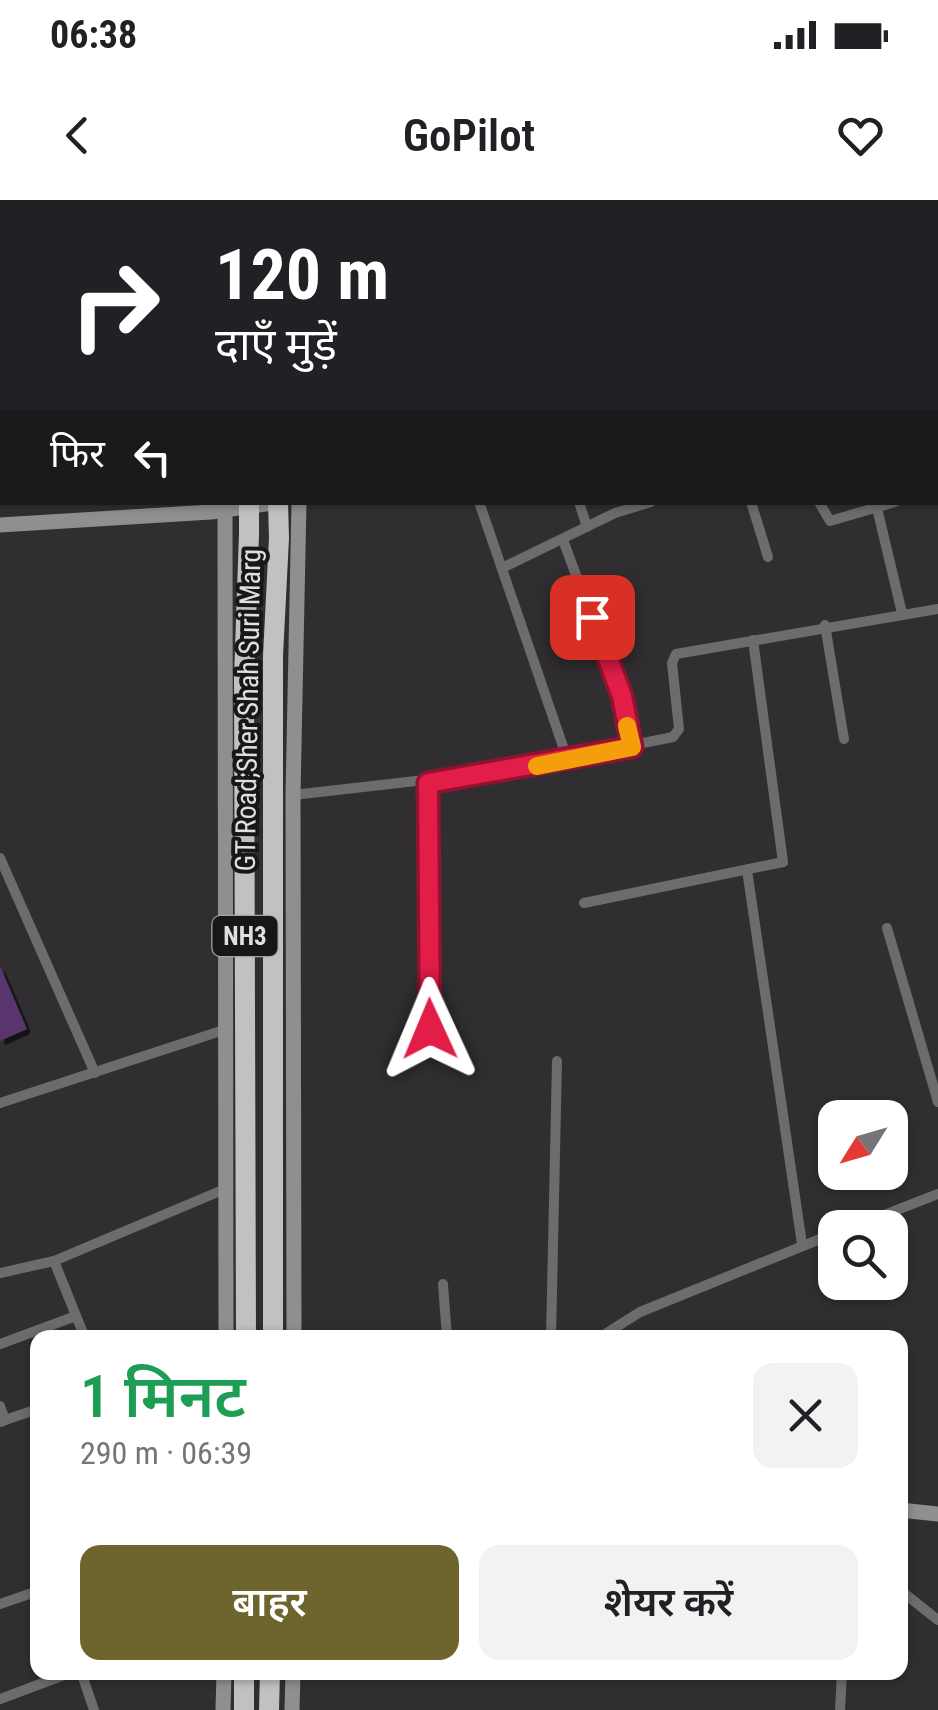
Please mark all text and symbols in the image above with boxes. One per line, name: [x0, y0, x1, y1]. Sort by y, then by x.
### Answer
text: 06:38: [50, 13, 137, 57]
icon: back: [50, 108, 105, 163]
icon: heart: [833, 108, 888, 163]
text: GoPilot: [403, 109, 535, 162]
text: 120 m: [215, 234, 389, 316]
icon: right: [50, 240, 180, 370]
text: दाएँ मुड़ें: [215, 318, 337, 371]
icon: left: [125, 430, 180, 485]
text: फिर: [50, 432, 105, 476]
street label: GT Road;Sher Shah Suri Marg: [229, 548, 267, 872]
pin: [550, 575, 635, 660]
icon: arrive: [565, 590, 620, 645]
road number: NH3: [212, 916, 278, 956]
position arrow: [378, 977, 482, 1081]
north arrow: [818, 1100, 908, 1190]
map controls: [818, 1100, 908, 1300]
button: search: [818, 1210, 908, 1300]
text: 1 मिनट: [80, 1361, 246, 1432]
button: close: [753, 1363, 858, 1468]
text: 290 m · 06:39: [80, 1434, 252, 1472]
button: बाहर: [80, 1545, 459, 1660]
button: शेयर करें: [479, 1545, 858, 1660]

